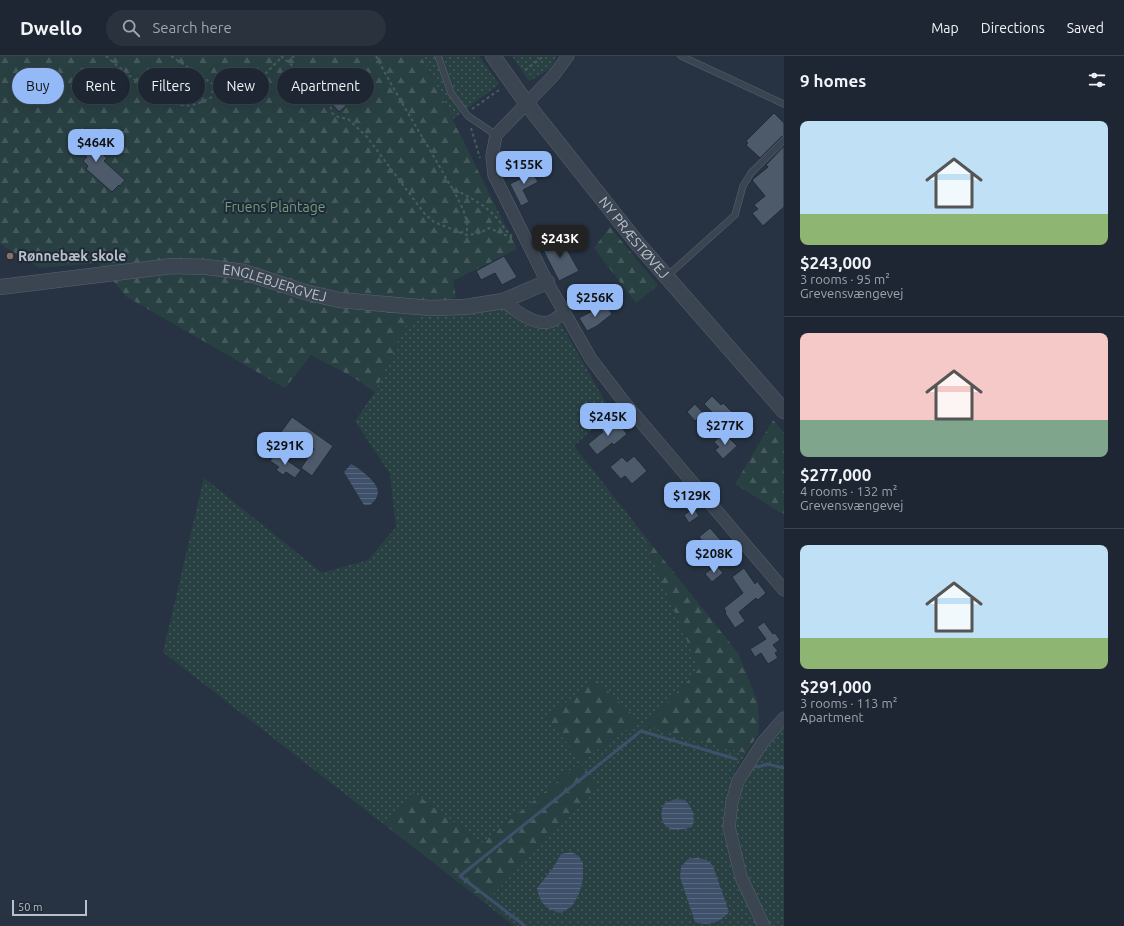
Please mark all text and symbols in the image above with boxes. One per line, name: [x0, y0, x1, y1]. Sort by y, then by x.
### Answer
search box: [106, 10, 386, 46]
text: Dwello: [20, 17, 82, 39]
icon: search: [120, 17, 142, 39]
text: Search here: [152, 19, 232, 36]
text: Map: [931, 20, 959, 36]
text: Directions: [981, 20, 1045, 36]
text: Saved: [1067, 20, 1104, 36]
chip: Buy: [12, 68, 64, 104]
chip: Rent: [72, 68, 130, 104]
chip: Filters: [138, 68, 205, 104]
chip: New: [213, 68, 269, 104]
chip: Apartment: [277, 68, 374, 104]
icon: filters: [1086, 69, 1108, 91]
text: 9 homes: [800, 71, 866, 90]
pin: $464K: [68, 129, 124, 163]
text: $464K: [77, 135, 115, 149]
icon: home: [918, 147, 990, 219]
pin: $155K: [496, 151, 552, 185]
text: $155K: [505, 157, 543, 171]
street label: NY PRÆSTØVEJ: [596, 193, 672, 282]
park label: Fruens Plantage: [224, 199, 326, 215]
pin: $243K: [532, 225, 588, 259]
text: $243K: [541, 231, 579, 245]
place label: Rønnebæk skole: [18, 248, 126, 264]
marker: Rønnebæk skole: [5, 251, 15, 261]
text: $243,000: [800, 253, 871, 272]
street label: ENGLEBJERGVEJ: [222, 261, 328, 305]
text: 3 rooms · 95 m²: [800, 272, 890, 286]
pin: $256K: [567, 284, 623, 318]
text: Grevensvængevej: [800, 286, 903, 300]
text: $256K: [576, 290, 614, 304]
icon: home: [918, 359, 990, 431]
pin: $245K: [580, 403, 636, 437]
text: $245K: [589, 409, 627, 423]
pin: $277K: [697, 412, 753, 446]
text: $277K: [706, 418, 744, 432]
pin: $291K: [257, 432, 313, 466]
text: $291K: [266, 438, 304, 452]
text: $277,000: [800, 465, 871, 484]
pin: $129K: [664, 482, 720, 516]
text: 4 rooms · 132 m²: [800, 484, 897, 498]
text: $129K: [673, 488, 711, 502]
text: Grevensvængevej: [800, 498, 903, 512]
pin: $208K: [686, 540, 742, 574]
text: $208K: [695, 546, 733, 560]
icon: home: [918, 571, 990, 643]
text: $291,000: [800, 677, 871, 696]
text: 3 rooms · 113 m²: [800, 696, 897, 710]
text: Apartment: [800, 710, 864, 724]
scale bar: [12, 898, 87, 917]
text: 50 m: [18, 901, 42, 913]

